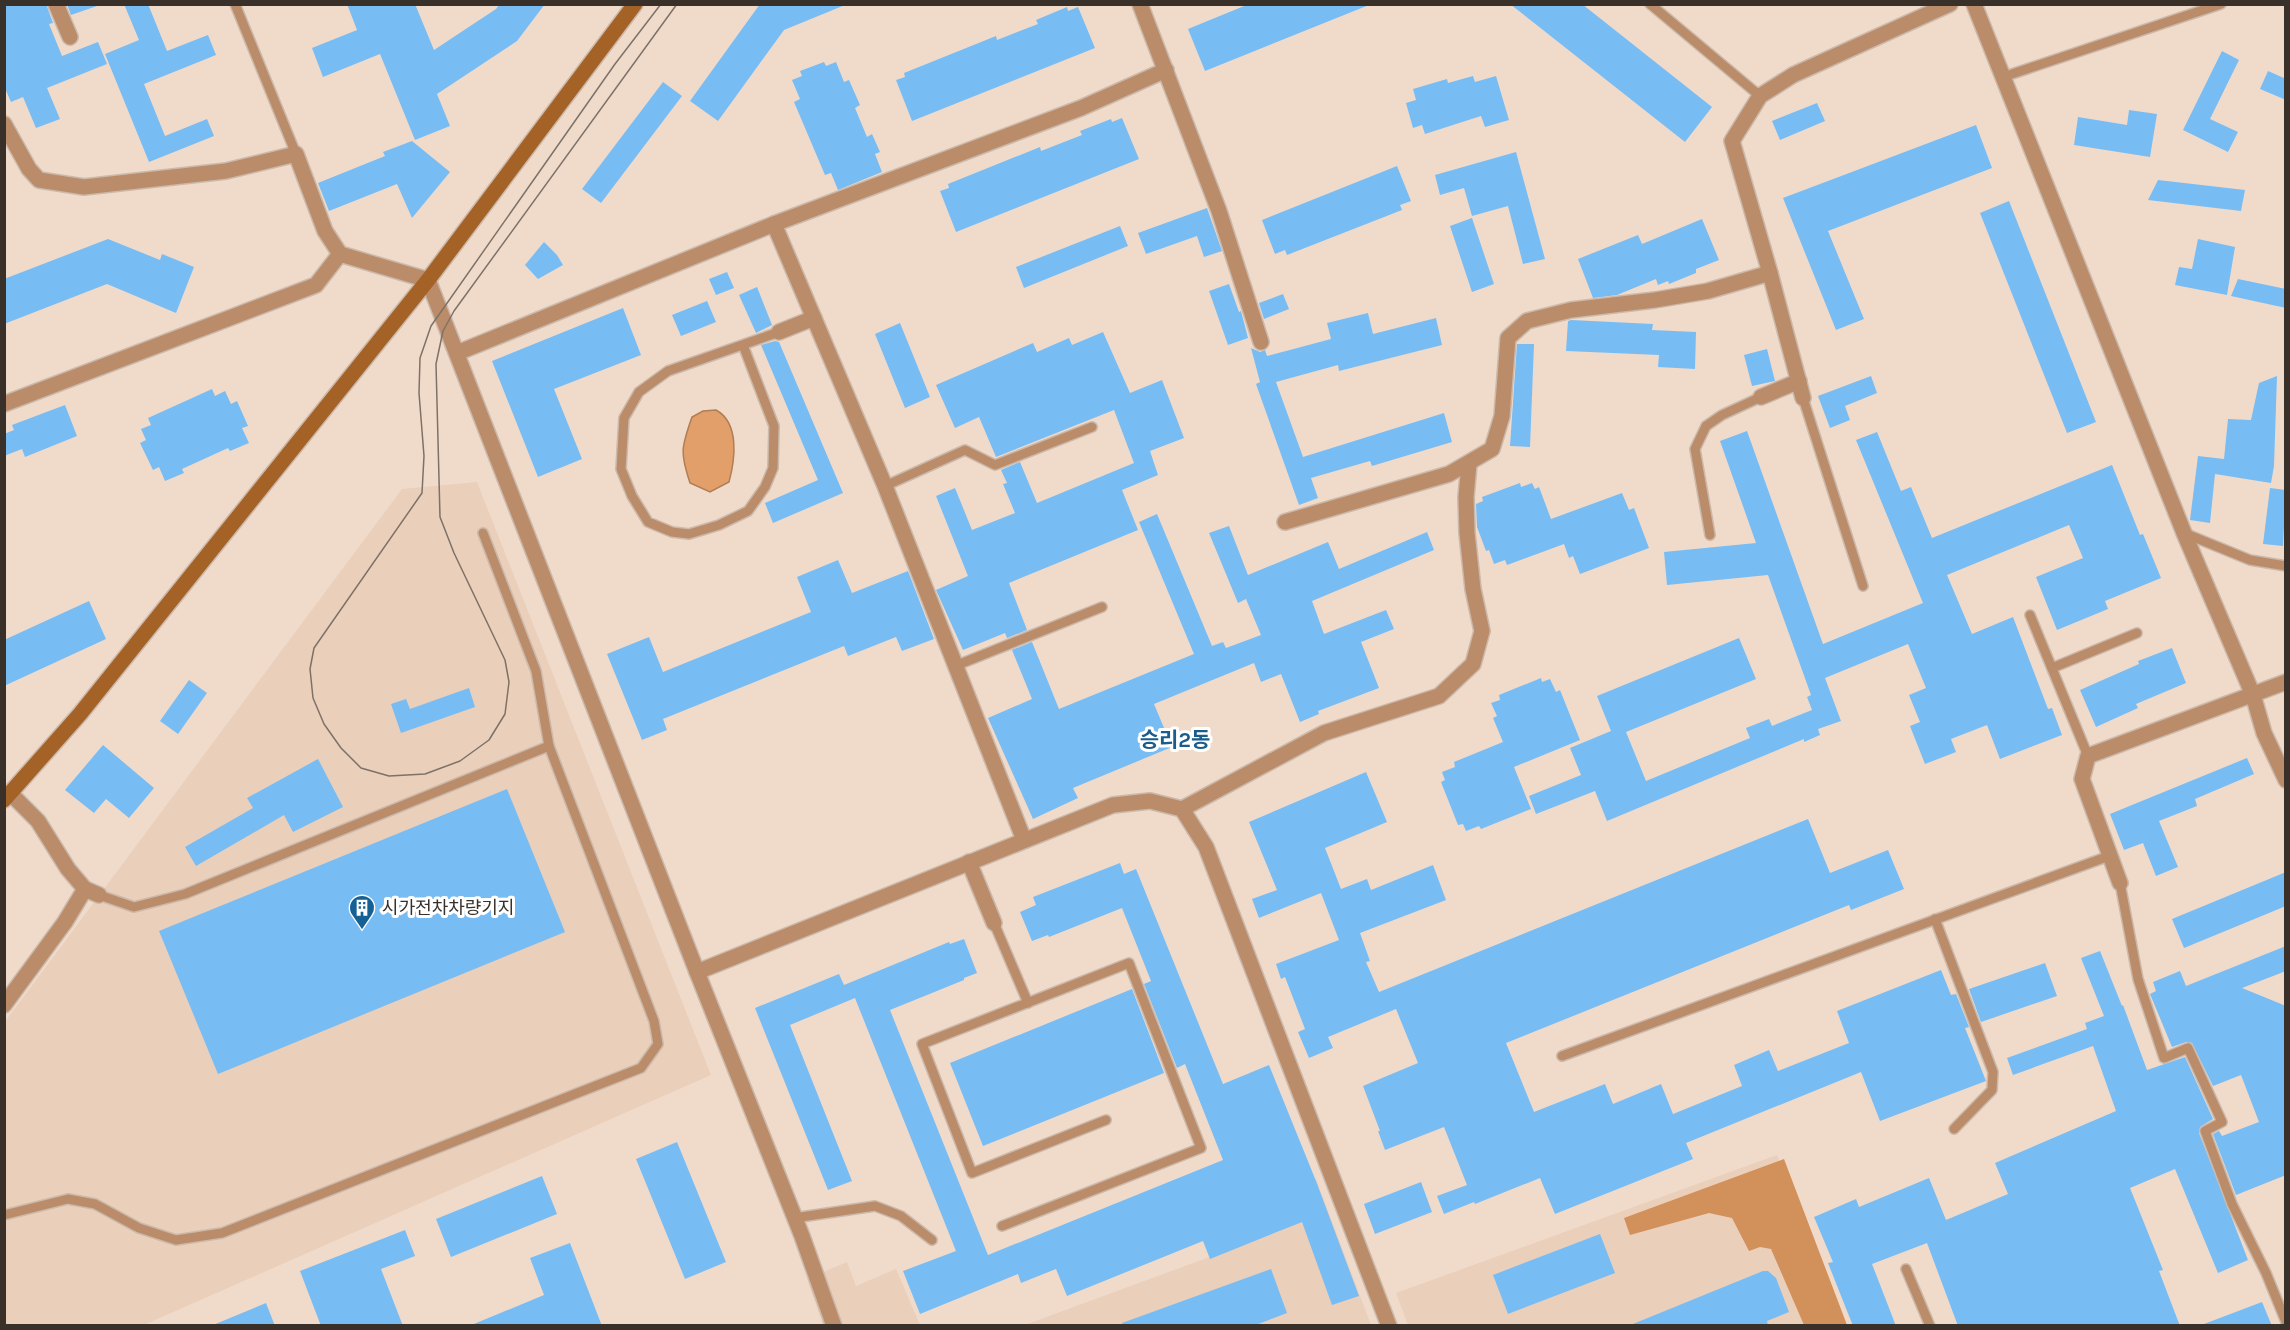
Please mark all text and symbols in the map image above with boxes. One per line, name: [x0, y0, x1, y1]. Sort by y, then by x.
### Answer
district label: 승리2동: [1140, 728, 1210, 752]
building icon: 시가전차차량기지: [347, 893, 377, 931]
place label: 시가전차차량기지: [382, 897, 514, 919]

